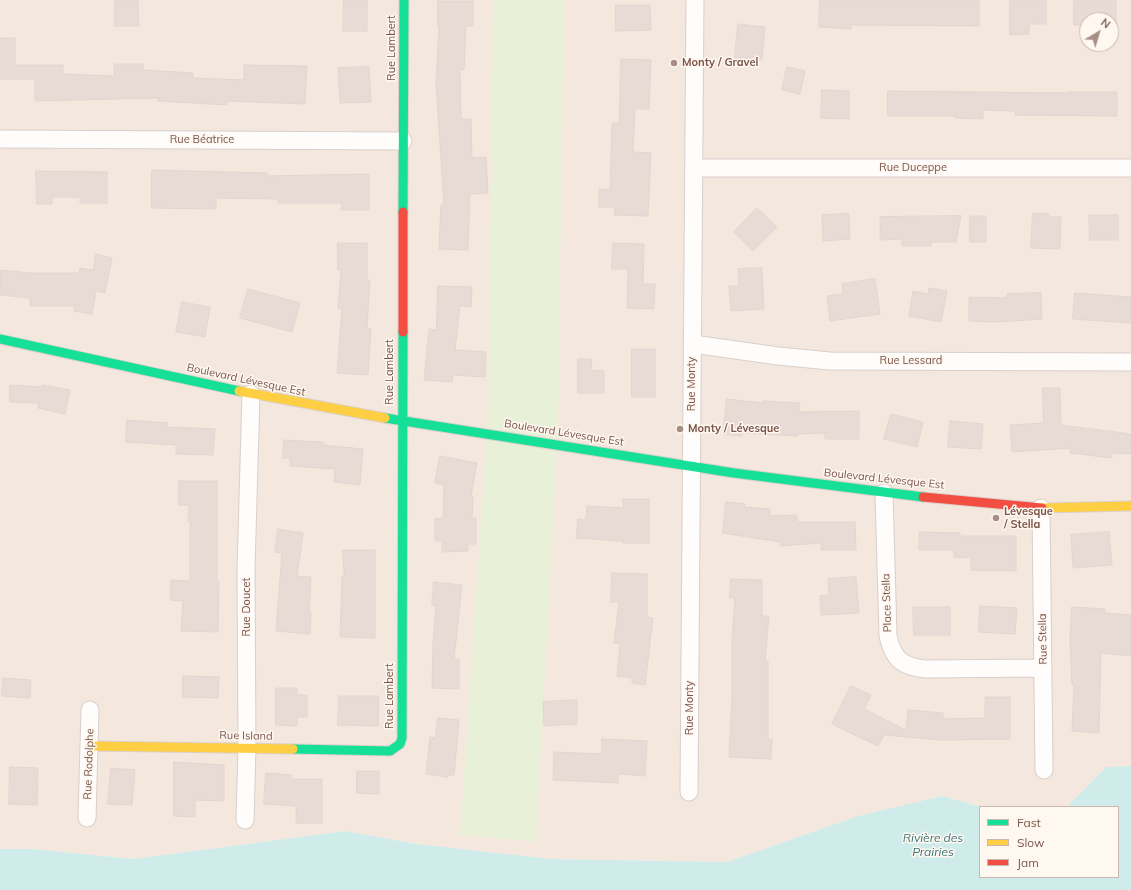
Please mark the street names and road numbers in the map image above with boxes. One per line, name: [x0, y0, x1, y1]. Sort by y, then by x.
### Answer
street label: Rue Lambert: [385, 15, 399, 81]
street label: Rue Béatrice: [170, 133, 234, 147]
street label: Rue Duceppe: [879, 161, 947, 175]
street label: Rue Lambert: [383, 339, 397, 405]
street label: Rue Lessard: [880, 354, 942, 368]
street label: Rue Monty: [685, 357, 699, 411]
street label: Boulevard Lévesque Est: [186, 361, 306, 399]
street label: Boulevard Lévesque Est: [503, 417, 625, 449]
street label: Boulevard Lévesque Est: [823, 466, 945, 492]
street label: Place Stella: [879, 573, 895, 633]
street label: Rue Doucet: [240, 578, 254, 636]
street label: Rue Stella: [1036, 613, 1050, 665]
street label: Rue Lambert: [383, 663, 397, 729]
street label: Rue Monty: [683, 681, 697, 735]
street label: Rue Rodolphe: [81, 728, 97, 800]
street label: Rue Island: [219, 729, 273, 743]

